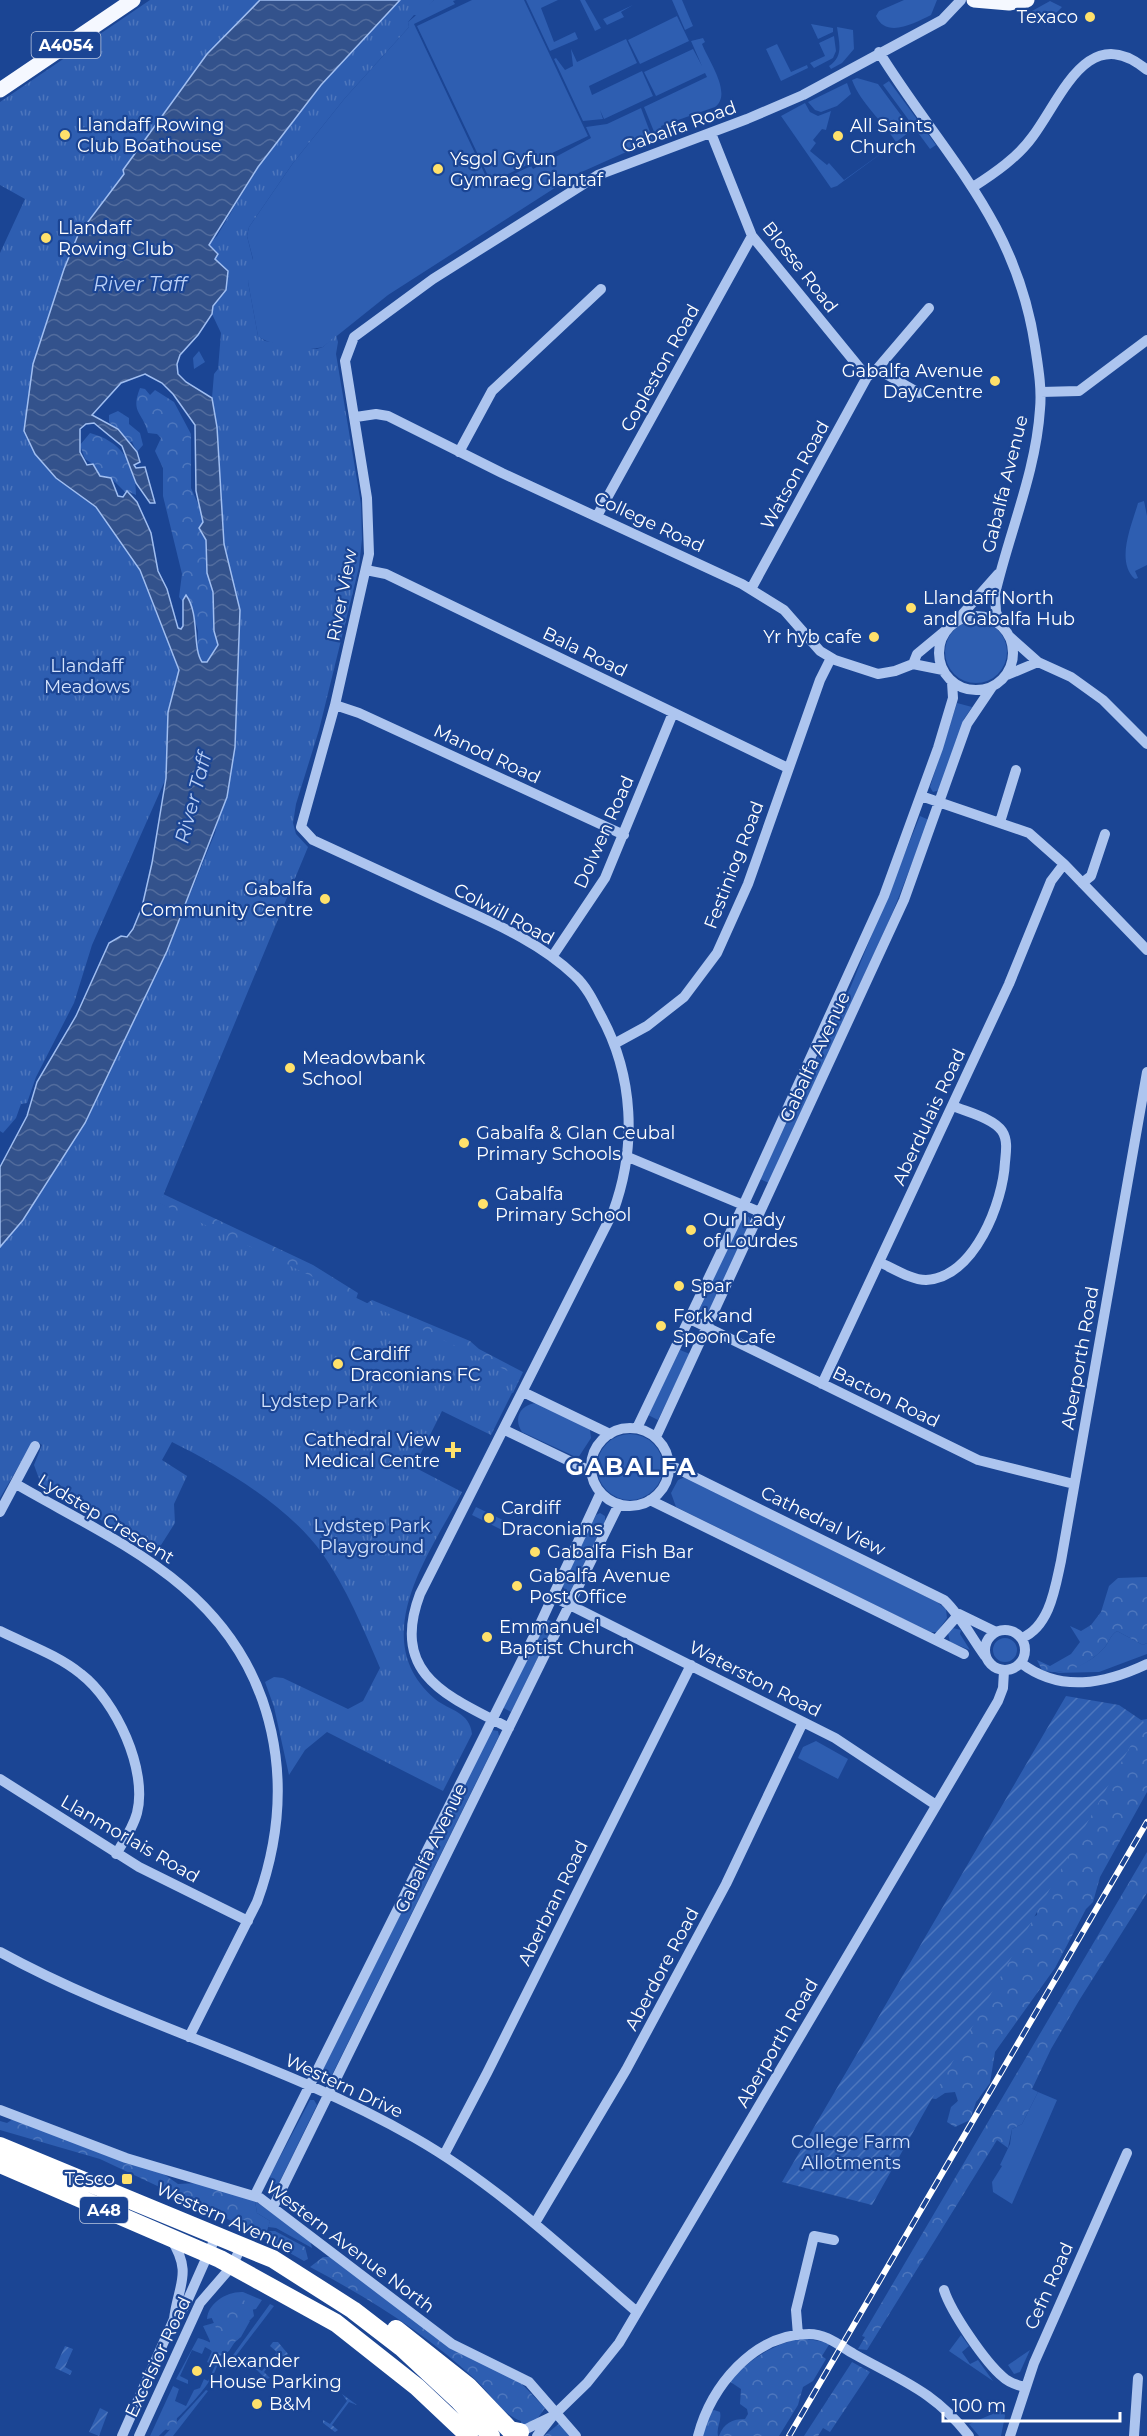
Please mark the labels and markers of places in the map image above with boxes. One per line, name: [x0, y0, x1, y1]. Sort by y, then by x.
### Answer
place label: Texaco: [1017, 6, 1078, 28]
marker: Texaco: [1083, 10, 1097, 24]
place label: Llandaff Rowing Club Boathouse: [77, 114, 224, 157]
place label: All Saints Church: [850, 115, 932, 158]
marker: Llandaff Rowing Club Boathouse: [58, 128, 72, 142]
marker: All Saints Church: [831, 129, 845, 143]
place label: Ysgol Gyfun Gymraeg Glantaf: [450, 148, 604, 191]
marker: Ysgol Gyfun Gymraeg Glantaf: [431, 162, 445, 176]
place label: Llandaff Rowing Club: [58, 217, 174, 260]
marker: Llandaff Rowing Club: [39, 231, 53, 245]
place label: Gabalfa Avenue Day Centre: [842, 360, 983, 403]
marker: Gabalfa Avenue Day Centre: [988, 374, 1002, 388]
place label: Llandaff North and Gabalfa Hub: [923, 587, 1075, 630]
marker: Llandaff North and Gabalfa Hub: [904, 601, 918, 615]
place label: Yr hyb cafe: [763, 626, 862, 648]
marker: Yr hyb cafe: [867, 630, 881, 644]
place label: Gabalfa Community Centre: [141, 878, 313, 921]
marker: Gabalfa Community Centre: [318, 892, 332, 906]
place label: Meadowbank School: [302, 1047, 425, 1090]
marker: Meadowbank School: [283, 1061, 297, 1075]
place label: Gabalfa & Glan Ceubal Primary Schools: [476, 1122, 675, 1165]
marker: Gabalfa & Glan Ceubal Primary Schools: [457, 1136, 471, 1150]
place label: Gabalfa Primary School: [495, 1183, 631, 1226]
marker: Gabalfa Primary School: [476, 1197, 490, 1211]
place label: Our Lady of Lourdes: [703, 1209, 798, 1252]
marker: Our Lady of Lourdes: [684, 1223, 698, 1237]
place label: Spar: [691, 1275, 732, 1297]
marker: Spar: [672, 1279, 686, 1293]
place label: Fork and Spoon Cafe: [673, 1305, 776, 1348]
marker: Fork and Spoon Cafe: [654, 1319, 668, 1333]
place label: Cardiff Draconians FC: [350, 1343, 481, 1386]
marker: Cardiff Draconians FC: [331, 1357, 345, 1371]
place label: Cathedral View Medical Centre: [304, 1429, 440, 1472]
marker: Cathedral View Medical Centre: [444, 1441, 462, 1459]
place label: Cardiff Draconians: [501, 1497, 603, 1540]
marker: Cardiff Draconians: [482, 1511, 496, 1525]
place label: Gabalfa Fish Bar: [547, 1541, 694, 1563]
marker: Gabalfa Fish Bar: [528, 1545, 542, 1559]
place label: Gabalfa Avenue Post Office: [529, 1565, 670, 1608]
marker: Gabalfa Avenue Post Office: [510, 1579, 524, 1593]
place label: Emmanuel Baptist Church: [499, 1616, 635, 1659]
marker: Emmanuel Baptist Church: [480, 1630, 494, 1644]
place label: Tesco: [65, 2168, 115, 2190]
marker: Tesco: [120, 2172, 134, 2186]
place label: Alexander House Parking: [209, 2350, 342, 2393]
marker: Alexander House Parking: [190, 2364, 204, 2378]
place label: B&M: [269, 2393, 312, 2415]
marker: B&M: [250, 2397, 264, 2411]

